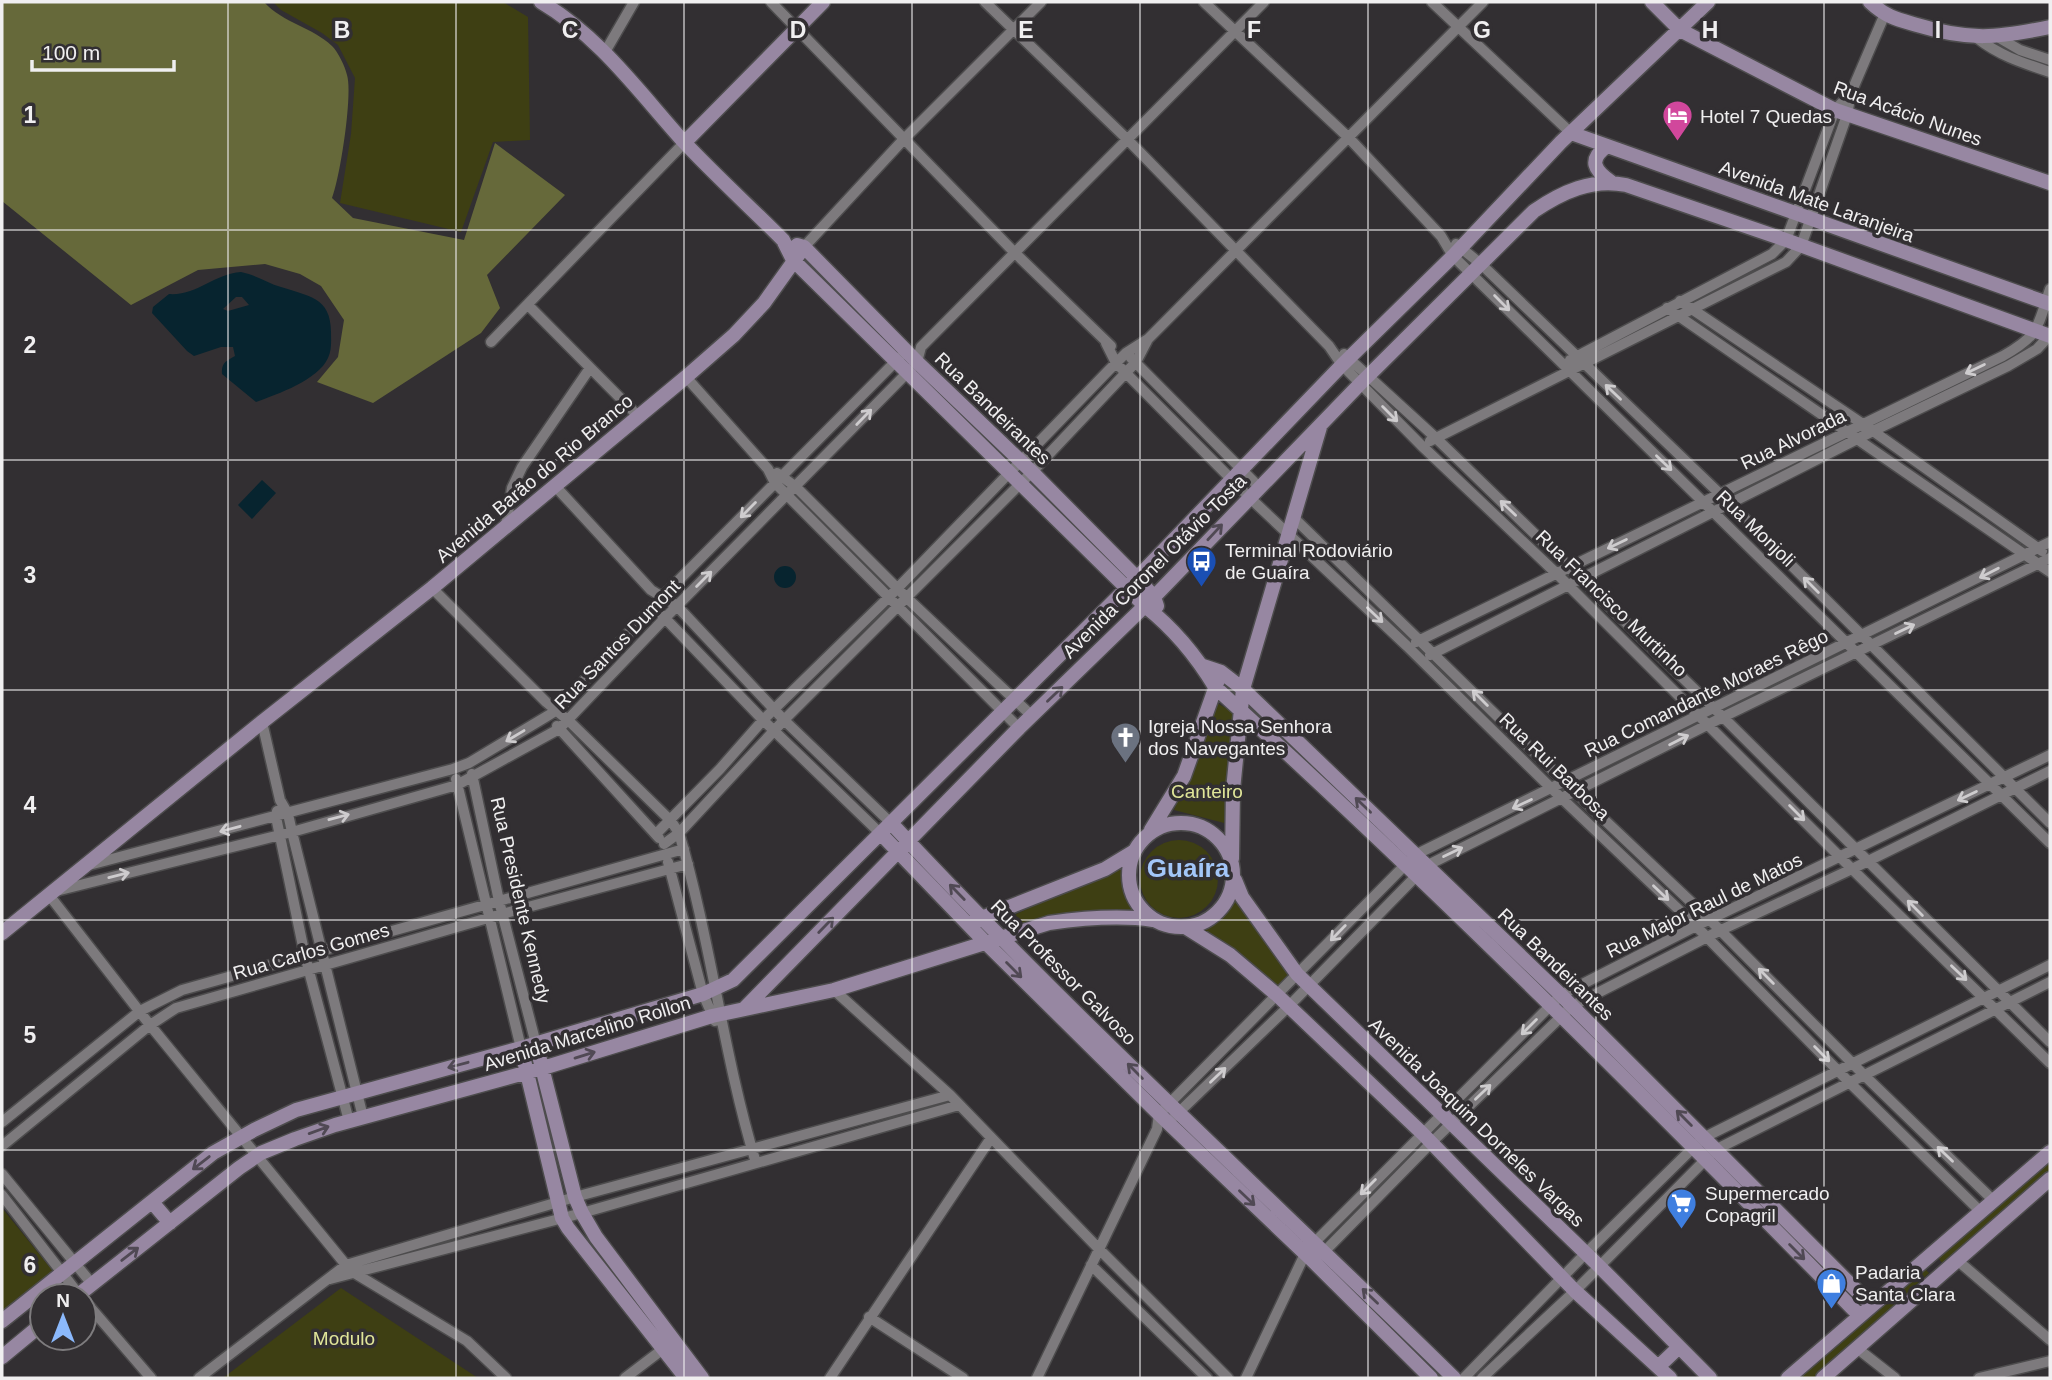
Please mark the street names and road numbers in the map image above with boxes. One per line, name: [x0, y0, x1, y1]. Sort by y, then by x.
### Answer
street label: Rua Acácio Nunes: [1831, 77, 1985, 150]
street label: Avenida Mate Laranjeira: [1717, 156, 1917, 247]
street label: Rua Bandeirantes: [931, 348, 1055, 469]
street label: Avenida Barão do Rio Branco: [432, 390, 637, 567]
street label: Rua Alvorada: [1737, 405, 1849, 474]
street label: Avenida Coronel Otávio Tosta: [1058, 470, 1251, 662]
street label: Rua Monjoli: [1712, 486, 1799, 571]
street label: Rua Francisco Murtinho: [1532, 526, 1691, 681]
street label: Rua Santos Dumont: [550, 575, 685, 713]
street label: Rua Comandante Moraes Rêgo: [1581, 625, 1831, 762]
street label: Rua Rui Barbosa: [1495, 709, 1614, 824]
street label: Rua Presidente Kennedy: [487, 795, 555, 1006]
street label: Rua Major Raul de Matos: [1603, 849, 1806, 962]
street label: Rua Professor Galvoso: [987, 895, 1141, 1049]
street label: Rua Bandeirantes: [1494, 904, 1618, 1025]
street label: Rua Carlos Gomes: [231, 919, 392, 984]
street label: Avenida Marcelino Rollon: [481, 992, 693, 1075]
street label: Avenida Joaquim Dorneles Vargas: [1365, 1014, 1589, 1231]

